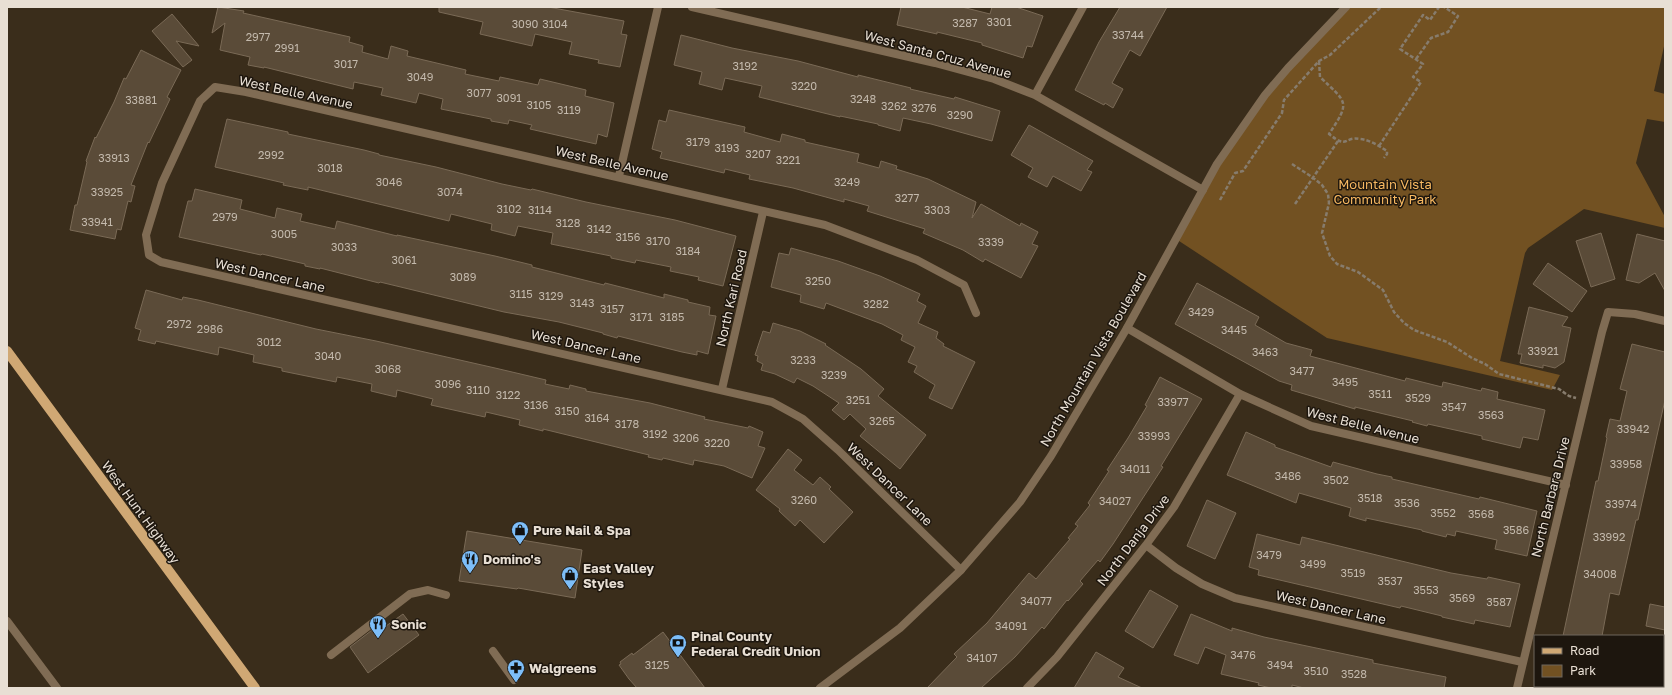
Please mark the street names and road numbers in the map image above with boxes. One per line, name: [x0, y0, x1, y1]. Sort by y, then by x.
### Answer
street label: West Santa Cruz Avenue: [863, 27, 1013, 81]
street label: West Belle Avenue: [238, 72, 354, 112]
street label: West Belle Avenue: [554, 142, 670, 184]
street label: North Kari Road: [712, 248, 750, 348]
street label: West Dancer Lane: [213, 255, 327, 295]
street label: North Mountain Vista Boulevard: [1036, 269, 1150, 449]
street label: West Dancer Lane: [529, 326, 643, 366]
street label: West Belle Avenue: [1305, 403, 1421, 447]
street label: North Barbara Drive: [1527, 435, 1573, 559]
street label: West Dancer Lane: [844, 439, 936, 529]
street label: West Hunt Highway: [98, 458, 184, 567]
street label: North Danja Drive: [1093, 491, 1173, 589]
street label: West Dancer Lane: [1274, 587, 1388, 627]

